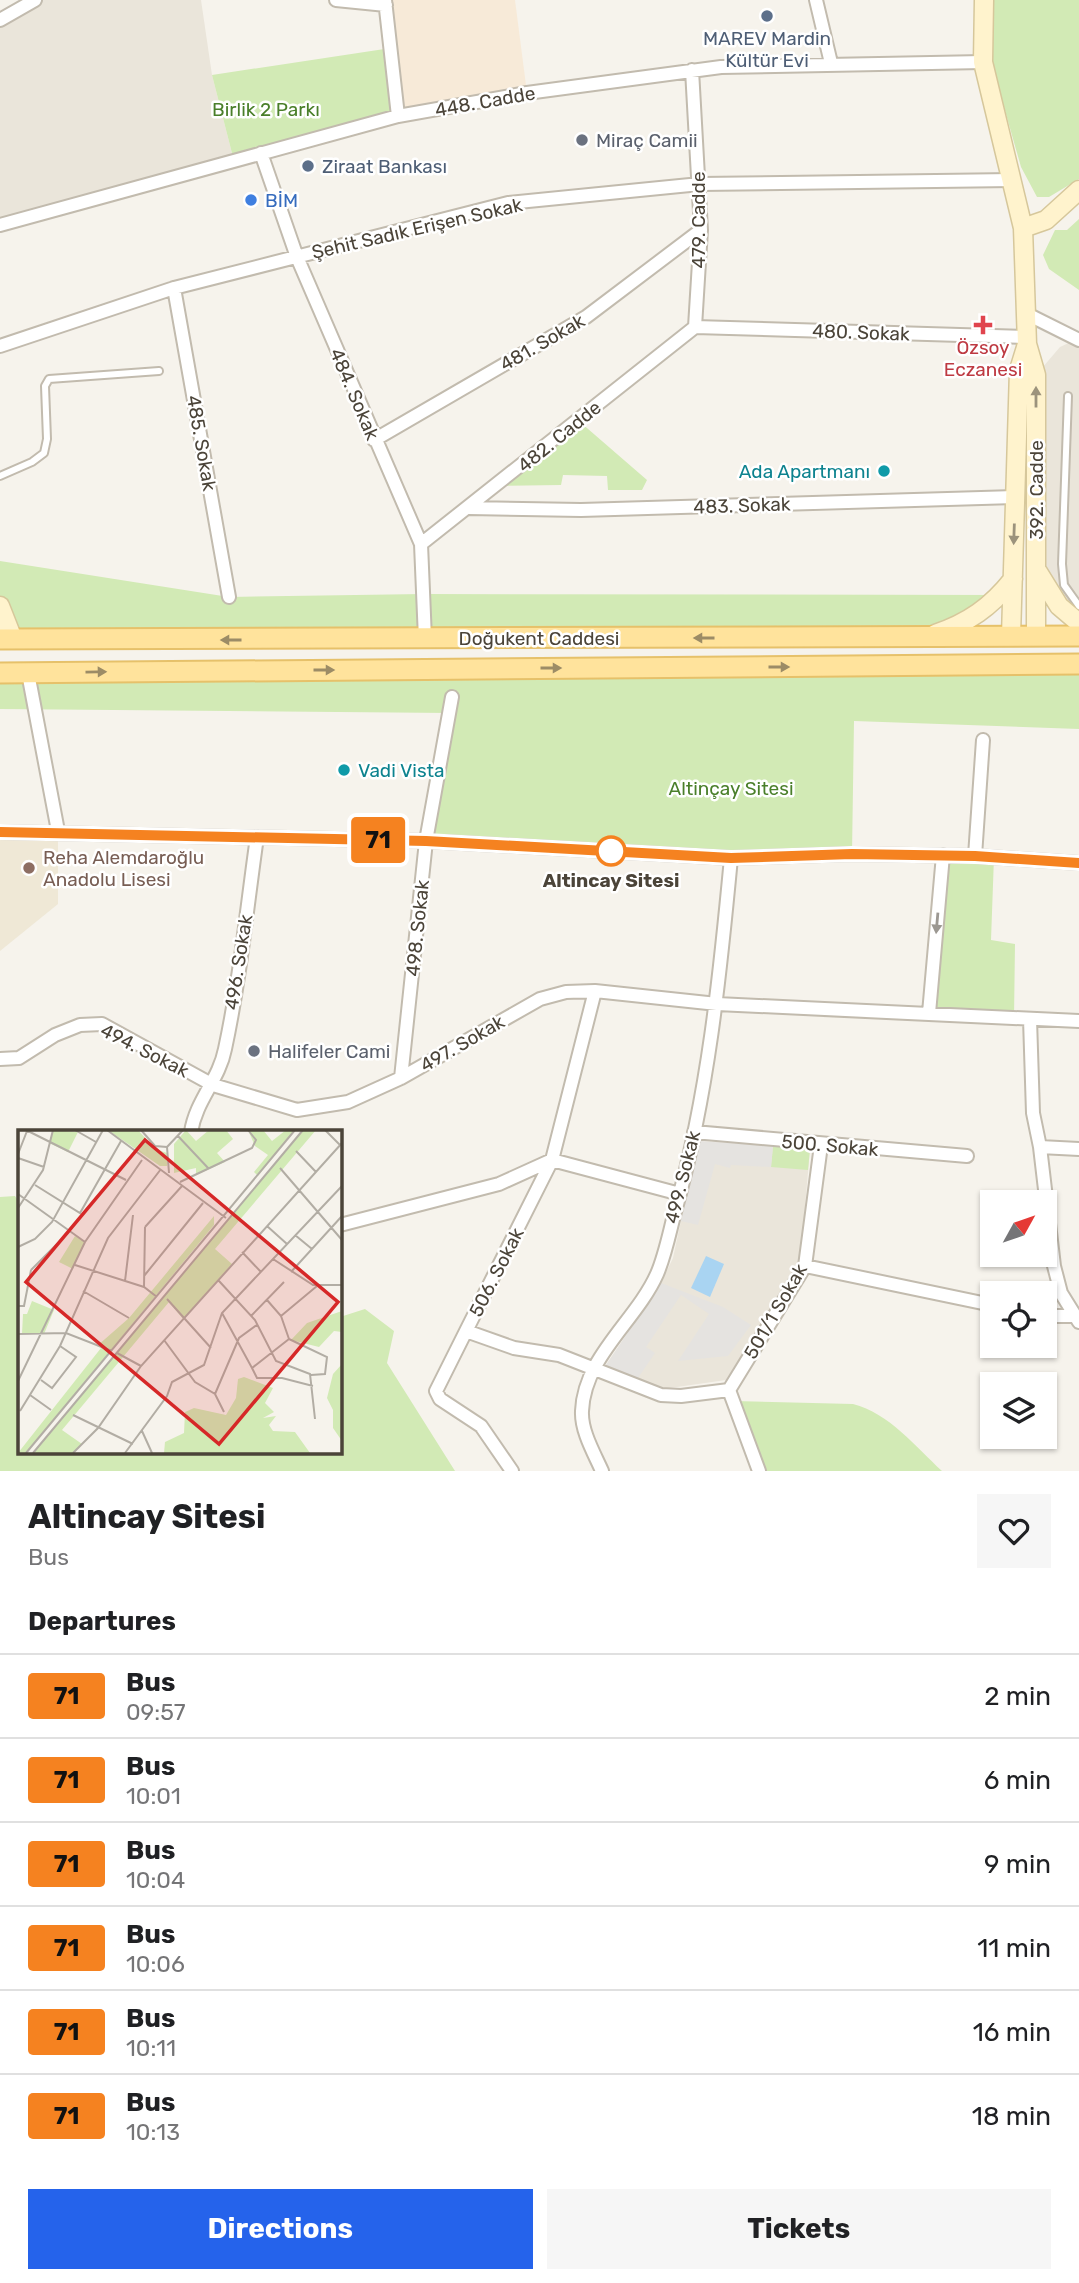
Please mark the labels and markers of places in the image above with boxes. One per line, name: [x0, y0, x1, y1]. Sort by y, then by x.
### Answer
marker: MAREV Mardin Kültür Evi: [759, 8, 775, 24]
place label: MAREV Mardin Kültür Evi: [703, 27, 831, 72]
place label: Miraç Camii: [596, 129, 698, 152]
marker: Miraç Camii: [574, 132, 590, 148]
place label: Ziraat Bankası: [322, 155, 447, 178]
marker: Ziraat Bankası: [300, 158, 316, 174]
place label: BİM: [265, 189, 298, 212]
marker: BİM: [243, 192, 259, 208]
marker: Özsoy Eczanesi: [975, 317, 991, 333]
place label: Özsoy Eczanesi: [944, 336, 1022, 381]
place label: Ada Apartmanı: [739, 460, 870, 483]
marker: Ada Apartmanı: [876, 463, 892, 479]
place label: Vadi Vista: [358, 759, 444, 782]
marker: Vadi Vista: [336, 762, 352, 778]
marker: Altincay Sitesi: [596, 836, 626, 866]
place label: Reha Alemdaroğlu Anadolu Lisesi: [43, 846, 204, 891]
marker: Reha Alemdaroğlu Anadolu Lisesi: [21, 860, 37, 876]
place label: Altincay Sitesi: [543, 869, 679, 892]
place label: Halifeler Cami: [268, 1040, 390, 1063]
marker: Halifeler Cami: [246, 1043, 262, 1059]

